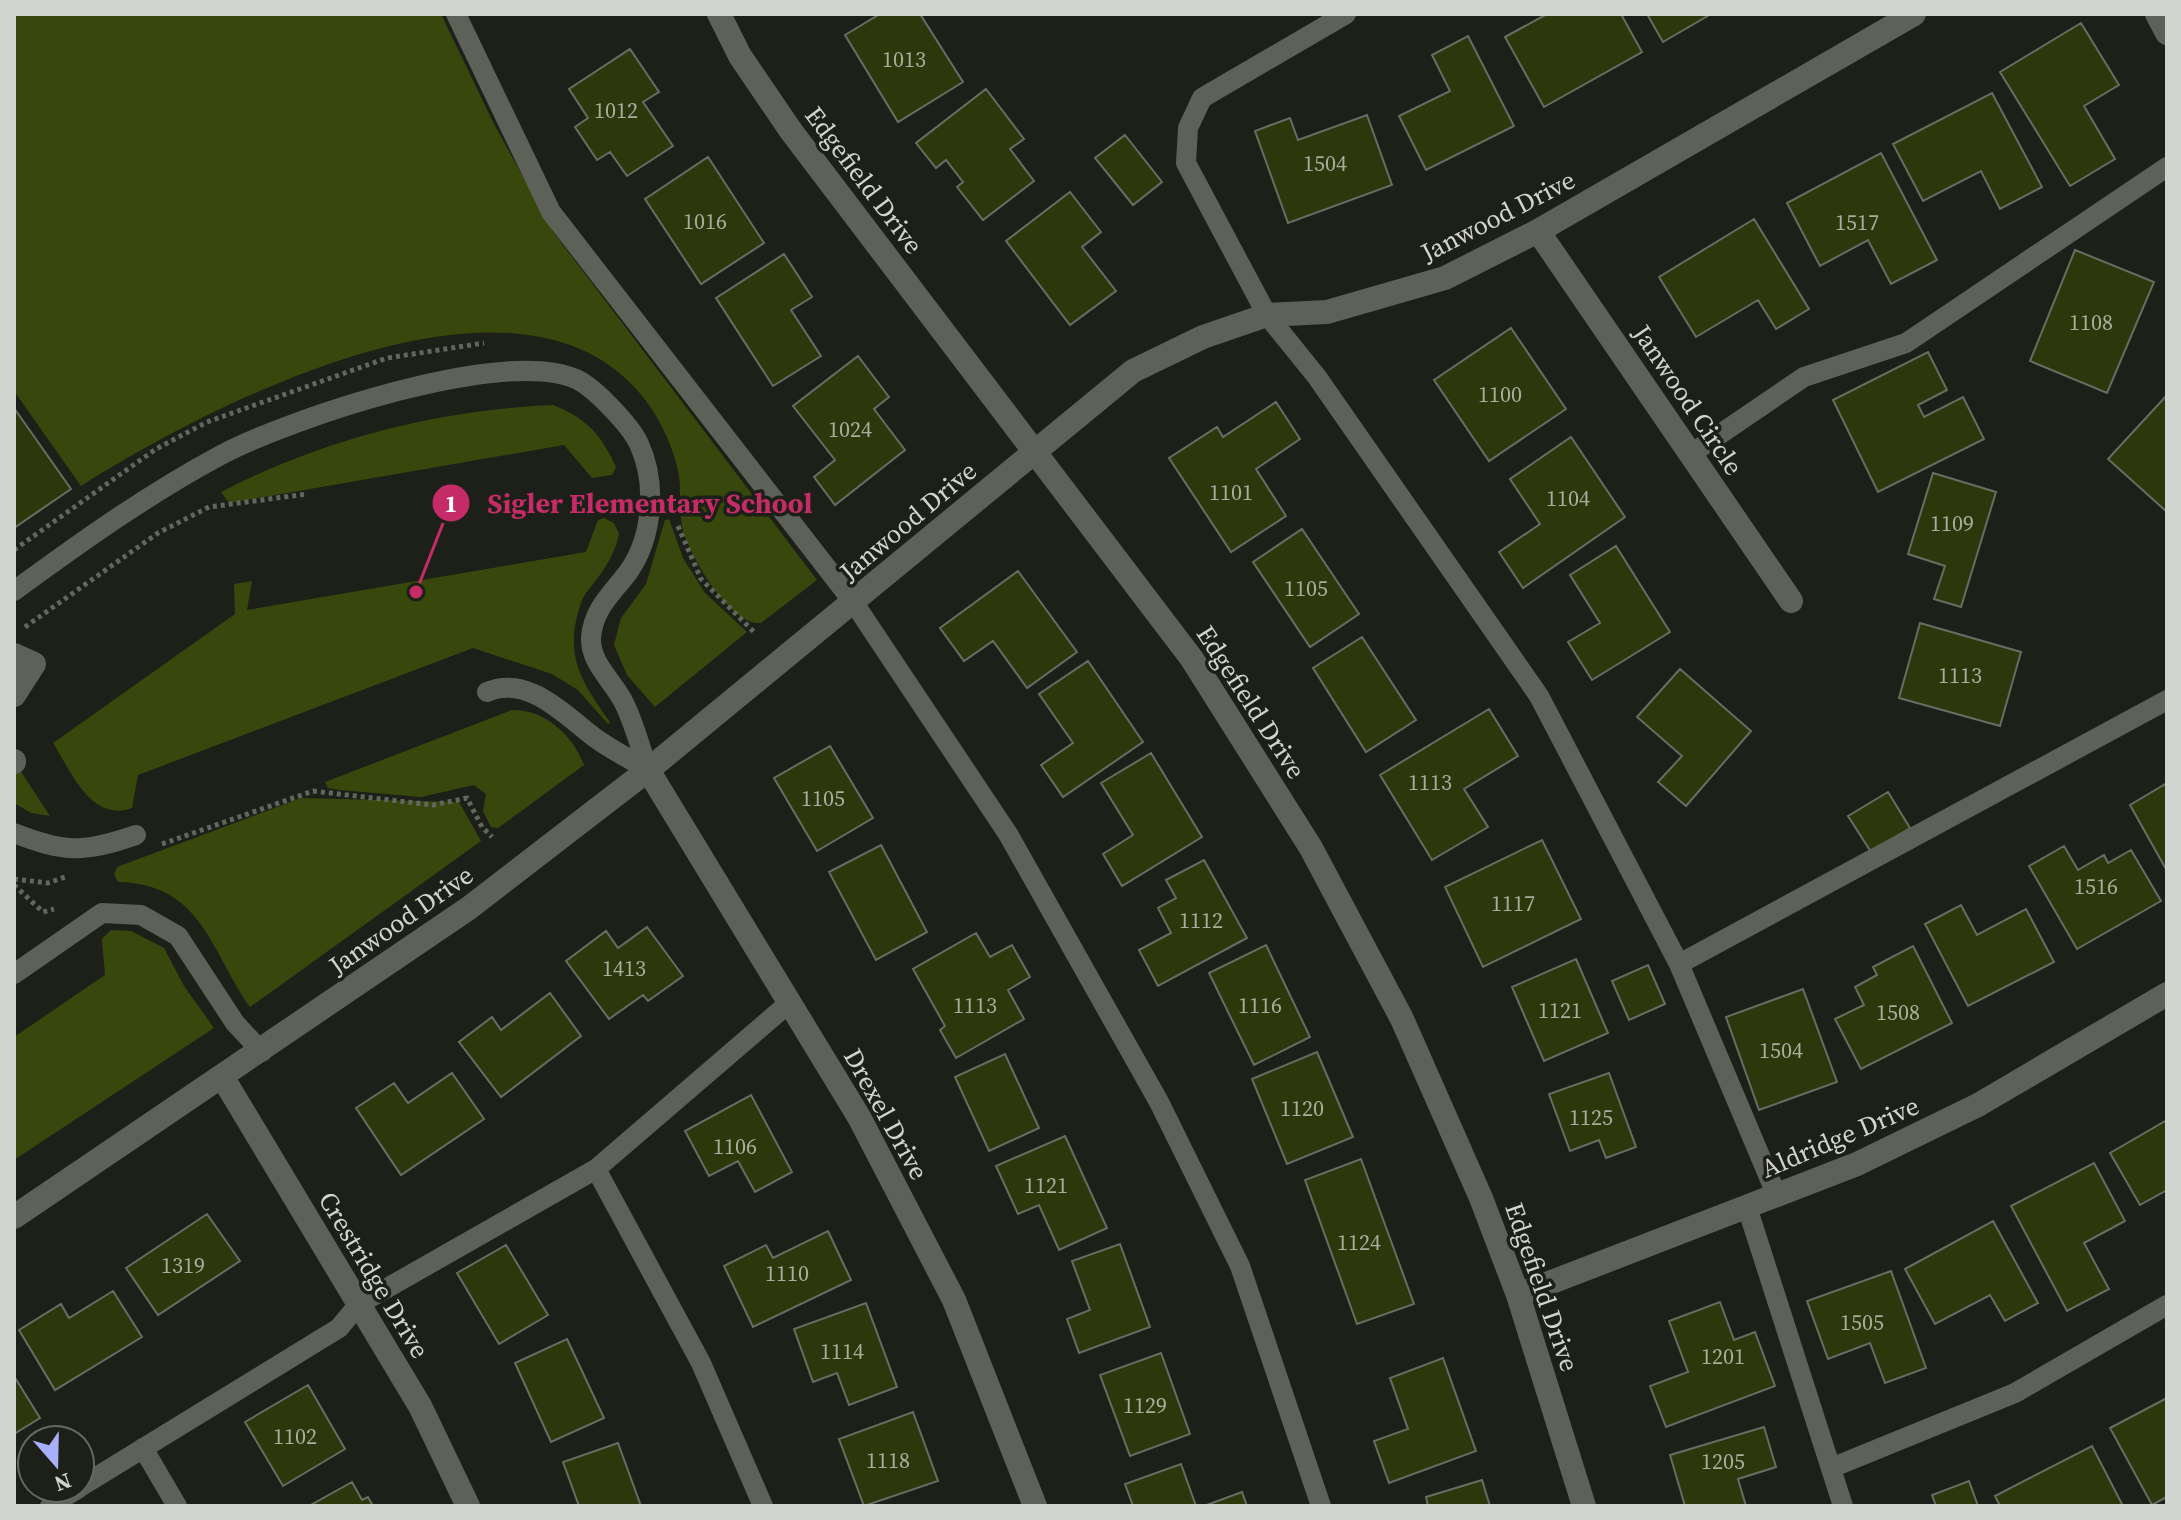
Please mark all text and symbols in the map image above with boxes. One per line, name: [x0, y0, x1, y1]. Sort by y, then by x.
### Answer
house number: 1013: [882, 44, 926, 74]
house number: 1012: [594, 95, 638, 125]
street label: Edgefield Drive: [797, 99, 931, 261]
house number: 1504: [1303, 148, 1347, 178]
street label: Janwood Drive: [1414, 162, 1581, 271]
house number: 1016: [683, 206, 727, 236]
house number: 1517: [1835, 207, 1879, 237]
house number: 1108: [2069, 307, 2113, 337]
street label: Janwood Circle: [1624, 317, 1752, 482]
house number: 1100: [1478, 379, 1522, 409]
house number: 1024: [828, 414, 872, 444]
street label: Janwood Drive: [831, 453, 984, 590]
callout: Sigler Elementary School: [431, 477, 829, 529]
house number: 1101: [1209, 477, 1253, 507]
house number: 1104: [1546, 483, 1590, 513]
text: Sigler Elementary School: [487, 484, 813, 522]
text: 1: [444, 487, 458, 520]
house number: 1109: [1930, 508, 1974, 538]
house number: 1105: [1284, 573, 1328, 603]
street label: Edgefield Drive: [1188, 618, 1314, 786]
house number: 1113: [1938, 660, 1982, 690]
house number: 1113: [1408, 767, 1452, 797]
house number: 1105: [801, 783, 845, 813]
street label: Janwood Drive: [321, 857, 480, 984]
house number: 1516: [2074, 871, 2118, 901]
house number: 1117: [1491, 888, 1535, 918]
house number: 1112: [1179, 905, 1223, 935]
house number: 1413: [602, 953, 646, 983]
house number: 1113: [953, 990, 997, 1020]
house number: 1116: [1238, 990, 1282, 1020]
house number: 1121: [1538, 995, 1582, 1025]
house number: 1508: [1876, 997, 1920, 1027]
house number: 1504: [1759, 1035, 1803, 1065]
street label: Drexel Drive: [835, 1042, 937, 1186]
street label: Aldridge Drive: [1756, 1088, 1924, 1186]
house number: 1120: [1280, 1093, 1324, 1123]
house number: 1125: [1569, 1102, 1613, 1132]
house number: 1106: [713, 1131, 757, 1161]
house number: 1121: [1024, 1170, 1068, 1200]
street label: Crestridge Drive: [310, 1185, 438, 1365]
street label: Edgefield Drive: [1496, 1198, 1588, 1376]
house number: 1124: [1337, 1227, 1381, 1257]
house number: 1319: [161, 1250, 205, 1280]
house number: 1110: [765, 1258, 809, 1288]
house number: 1505: [1840, 1307, 1884, 1337]
house number: 1114: [820, 1336, 864, 1366]
house number: 1201: [1701, 1341, 1745, 1371]
house number: 1129: [1123, 1390, 1167, 1420]
house number: 1102: [273, 1421, 317, 1451]
north arrow: [16, 1424, 96, 1504]
house number: 1118: [866, 1445, 910, 1475]
house number: 1205: [1701, 1446, 1745, 1476]
text: N: [50, 1466, 76, 1500]

